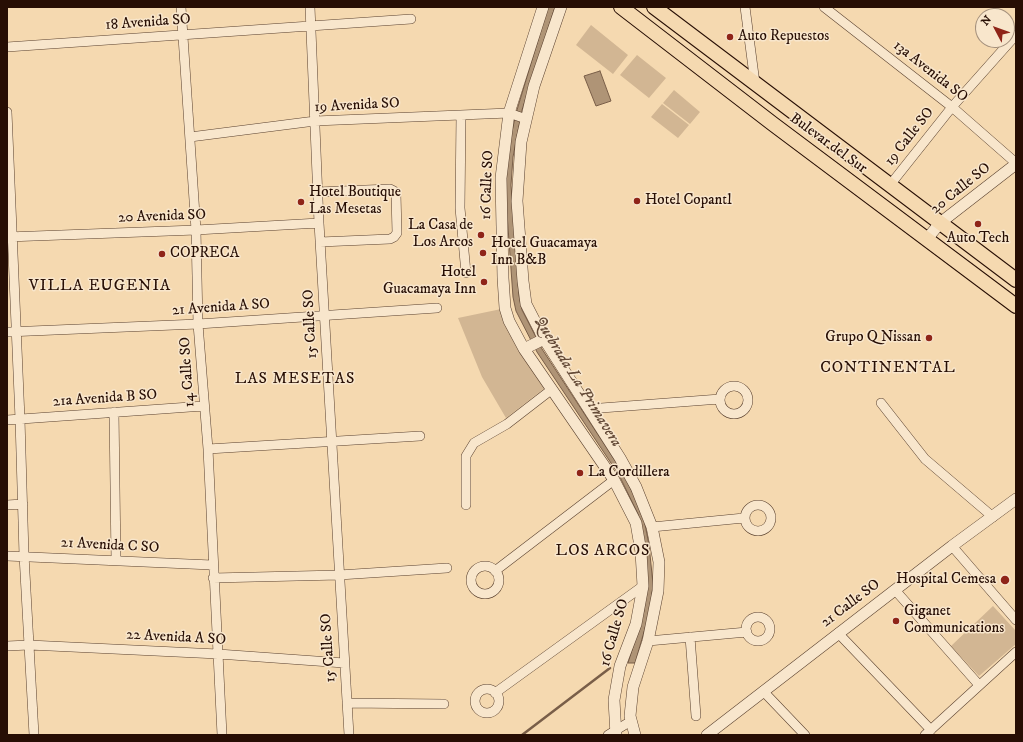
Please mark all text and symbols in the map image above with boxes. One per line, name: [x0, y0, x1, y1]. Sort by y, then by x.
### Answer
north arrow: [975, 8, 1015, 48]
street label: 18 Avenida SO: [105, 11, 191, 35]
text: N: [978, 13, 995, 29]
place label: Auto Repuestos: [738, 28, 829, 46]
marker: Auto Repuestos: [725, 32, 735, 42]
street label: 13a Avenida SO: [889, 37, 971, 107]
street label: 19 Avenida SO: [314, 95, 400, 117]
street label: 19 Calle SO: [882, 104, 938, 170]
street label: Bulevar del Sur: [786, 110, 870, 178]
street label: 16 Calle SO: [478, 150, 498, 220]
street label: 20 Calle SO: [927, 159, 995, 219]
place label: Hotel Boutique Las Mesetas: [309, 184, 401, 219]
place label: Hotel Copantl: [645, 192, 732, 210]
marker: Hotel Copantl: [632, 196, 642, 206]
marker: Hotel Boutique Las Mesetas: [296, 197, 306, 207]
street label: 20 Avenida SO: [118, 206, 206, 228]
place label: La Casa de Los Arcos: [408, 217, 473, 252]
marker: Auto Tech: [973, 219, 983, 229]
marker: La Casa de Los Arcos: [476, 230, 486, 240]
place label: Auto Tech: [947, 230, 1009, 248]
place label: Hotel Guacamaya Inn B&B: [491, 235, 597, 270]
place label: COPRECA: [170, 245, 239, 263]
marker: Hotel Guacamaya Inn B&B: [478, 248, 488, 258]
marker: COPRECA: [157, 249, 167, 259]
place label: Hotel Guacamaya Inn: [383, 264, 476, 299]
district label: VILLA EUGENIA: [29, 277, 171, 297]
marker: Hotel Guacamaya Inn: [479, 277, 489, 287]
street label: 15 Calle SO: [300, 289, 322, 359]
street label: 21 Avenida A SO: [171, 296, 271, 320]
water label: Quebrada La Primavera: [529, 313, 625, 451]
place label: Grupo Q Nissan: [825, 329, 921, 347]
marker: Grupo Q Nissan: [924, 333, 934, 343]
street label: 14 Calle SO: [177, 336, 199, 408]
district label: CONTINENTAL: [820, 359, 956, 379]
district label: LAS MESETAS: [235, 370, 355, 390]
street label: 21a Avenida B SO: [52, 386, 158, 412]
place label: La Cordillera: [588, 464, 670, 482]
marker: La Cordillera: [575, 468, 585, 478]
street label: 21 Avenida C SO: [60, 534, 160, 558]
district label: LOS ARCOS: [556, 542, 650, 562]
place label: Hospital Cemesa: [896, 571, 996, 589]
marker: Hospital Cemesa: [999, 574, 1011, 586]
street label: 21 Calle SO: [818, 576, 884, 632]
street label: 16 Calle SO: [597, 597, 633, 669]
place label: Giganet Communications: [904, 603, 1004, 638]
street label: 15 Calle SO: [318, 613, 340, 683]
marker: Giganet Communications: [891, 616, 901, 626]
street label: 22 Avenida A SO: [126, 626, 226, 650]

